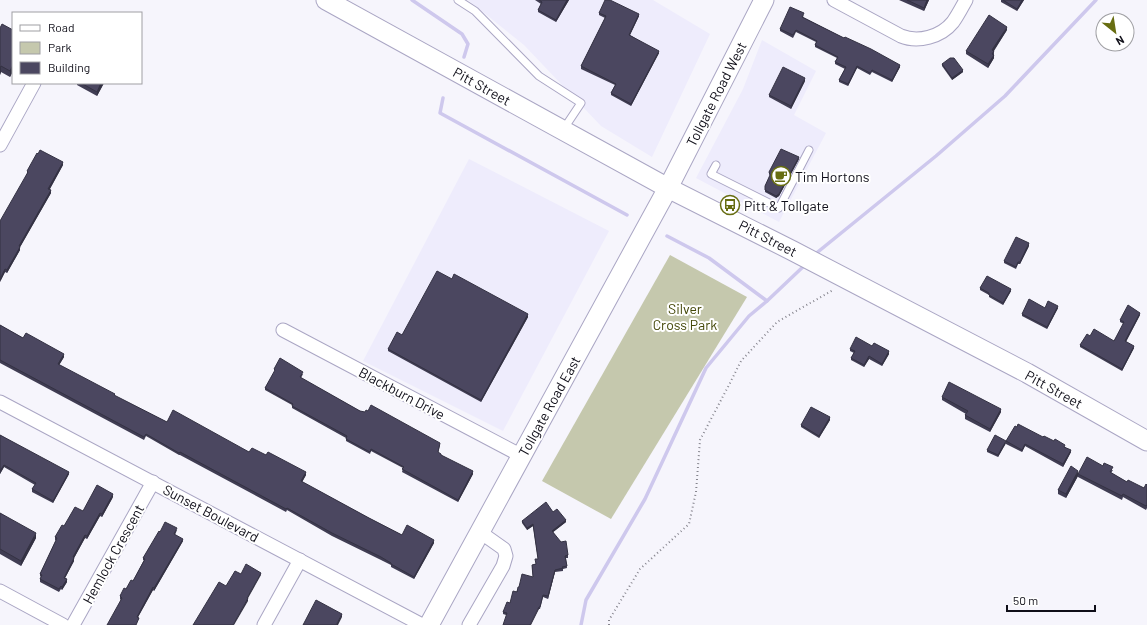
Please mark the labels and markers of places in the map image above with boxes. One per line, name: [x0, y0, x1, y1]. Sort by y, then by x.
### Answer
cafe icon: Tim Hortons: [770, 165, 792, 187]
place label: Tim Hortons: [795, 168, 870, 185]
bus stop icon: Pitt & Tollgate: [719, 194, 741, 216]
place label: Pitt & Tollgate: [744, 197, 829, 214]

